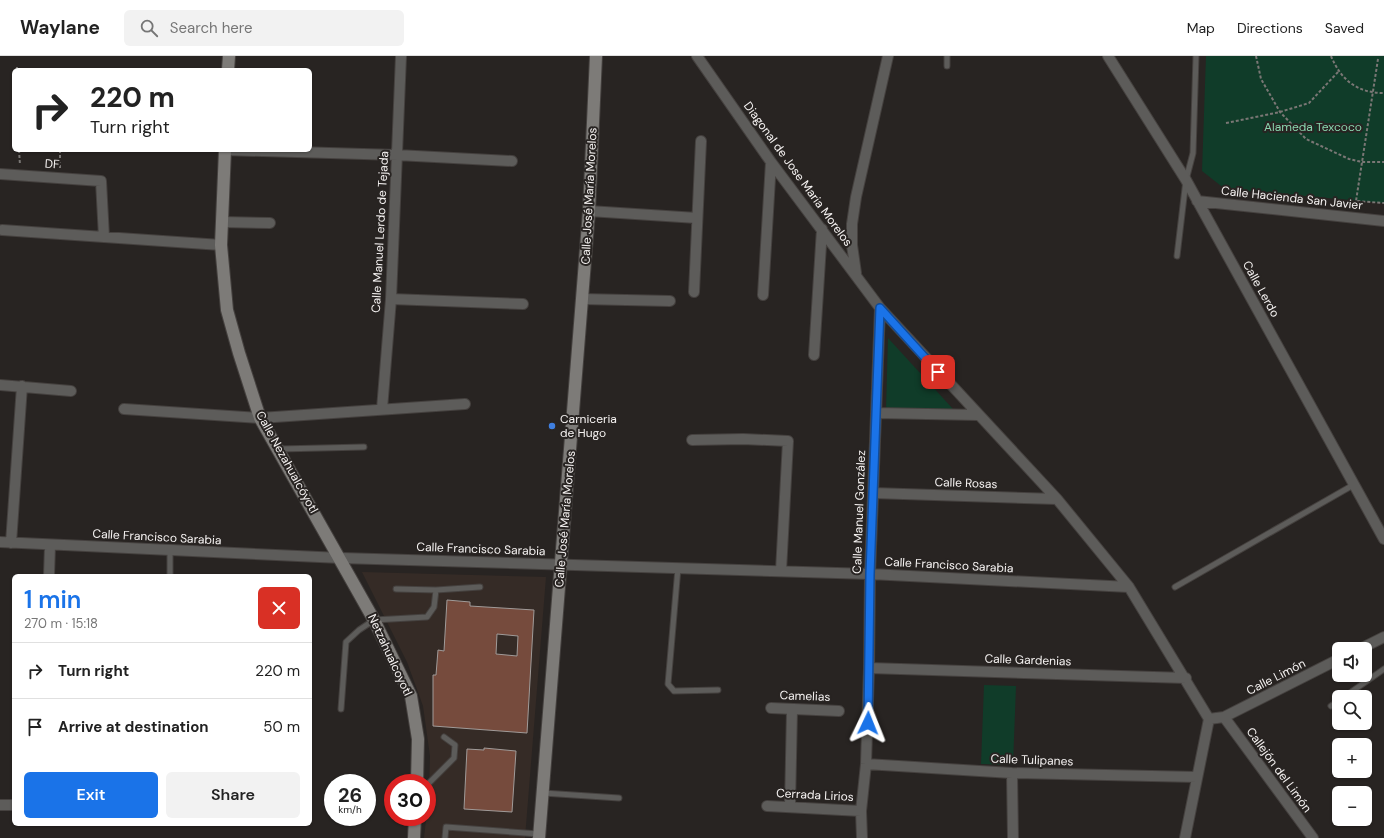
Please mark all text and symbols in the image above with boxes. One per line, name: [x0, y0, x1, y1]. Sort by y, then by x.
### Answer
search box: [124, 10, 404, 46]
text: Waylane: [20, 15, 100, 40]
icon: search: [138, 17, 160, 39]
text: Search here: [170, 18, 253, 38]
text: Map: [1187, 19, 1215, 37]
text: Directions: [1237, 19, 1303, 37]
text: Saved: [1325, 19, 1364, 37]
text: 220 m: [90, 79, 175, 116]
icon: right: [24, 84, 76, 136]
street label: Diagonal de Jose Maria Morelos: [740, 99, 856, 249]
text: Turn right: [90, 115, 170, 139]
park label: Alameda Texcoco: [1264, 119, 1362, 135]
street label: Calle José María Morelos: [577, 127, 601, 265]
street label: Calle Manuel Lerdo de Tejada: [368, 151, 392, 313]
street label: DF: [44, 156, 60, 173]
street label: Calle Hacienda San Javier: [1220, 183, 1364, 213]
street label: Calle Lerdo: [1239, 258, 1283, 320]
pin: [921, 355, 955, 389]
icon: arrive: [927, 361, 949, 383]
street label: Calle Nezahualcóyotl: [252, 408, 322, 516]
place label: Carniceria de Hugo: [560, 411, 617, 441]
marker: Carniceria de Hugo: [547, 421, 557, 431]
street label: Calle José María Morelos: [551, 450, 579, 588]
street label: Calle Manuel González: [849, 450, 869, 574]
street label: Calle Rosas: [934, 474, 998, 492]
street label: Calle Francisco Sarabia: [92, 526, 222, 548]
street label: Calle Francisco Sarabia: [416, 539, 546, 559]
street label: Calle Francisco Sarabia: [884, 554, 1014, 576]
text: 1 min: [24, 584, 81, 615]
button: close: [258, 587, 300, 629]
street label: Netzahualcoyotl: [364, 612, 416, 698]
text: 270 m · 15:18: [24, 615, 98, 632]
map controls: [1332, 642, 1372, 826]
button: sound: [1332, 642, 1372, 682]
street label: Calle Gardenias: [984, 650, 1072, 670]
street label: Calle Limón: [1244, 655, 1308, 699]
icon: right: [24, 660, 46, 682]
text: Turn right: [58, 661, 129, 681]
text: 220 m: [255, 661, 300, 681]
street label: Camelias: [779, 687, 831, 705]
button: search: [1332, 690, 1372, 730]
position arrow: [847, 702, 889, 744]
icon: arrive: [24, 716, 46, 738]
text: Arrive at destination: [58, 717, 209, 737]
text: 50 m: [263, 717, 300, 737]
street label: Callejón del Limón: [1243, 724, 1315, 816]
button: +: [1332, 738, 1372, 778]
street label: Calle Tulipanes: [990, 751, 1074, 769]
button: Exit: [24, 772, 158, 818]
button: Share: [166, 772, 300, 818]
speed limit sign: 30: [384, 774, 436, 826]
text: 26: [338, 782, 362, 808]
street label: Cerrada Lirios: [776, 785, 854, 805]
button: −: [1332, 786, 1372, 826]
text: km/h: [338, 803, 362, 816]

